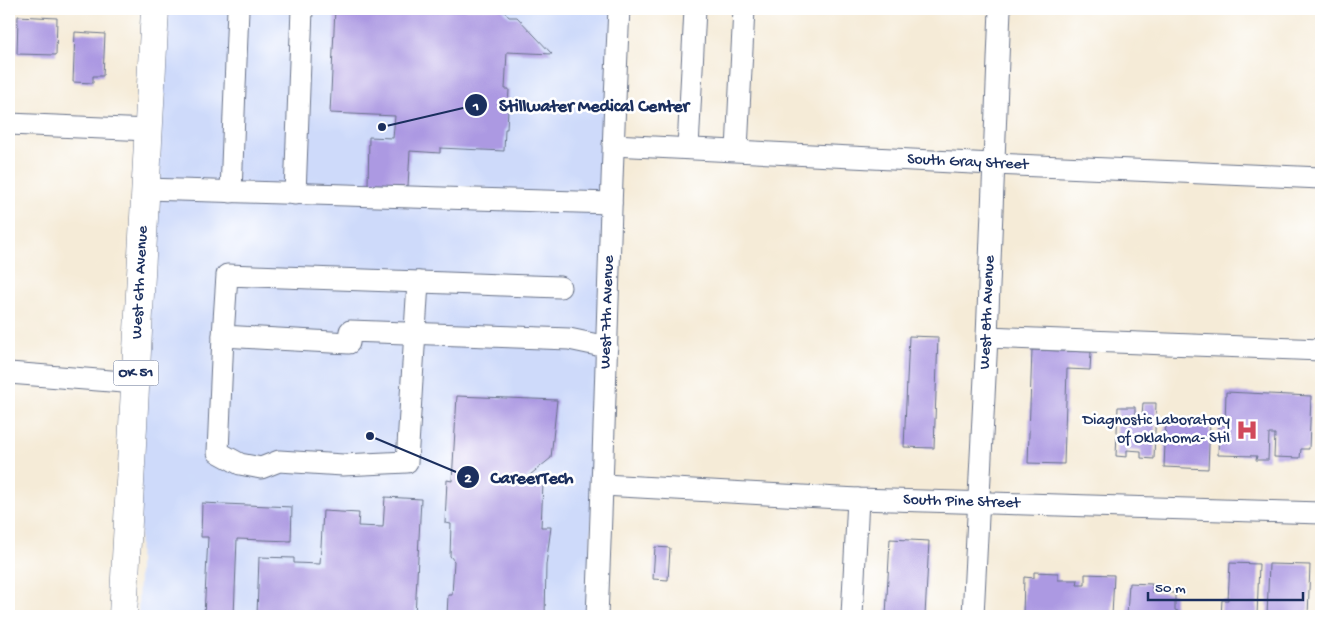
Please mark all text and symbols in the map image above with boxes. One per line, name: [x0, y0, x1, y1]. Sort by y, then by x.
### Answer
callout: Stillwater Medical Center: [464, 89, 699, 122]
text: Stillwater Medical Center: [499, 97, 692, 118]
text: 1: [472, 98, 479, 116]
street label: South Gray Street: [907, 150, 1030, 175]
street label: West 6th Avenue: [128, 225, 153, 340]
street label: West 7th Avenue: [596, 254, 619, 369]
street label: West 8th Avenue: [976, 254, 1000, 370]
road number: OK 51: [114, 360, 158, 386]
place label: Diagnostic Laboratory of Oklahoma- Stil: [1082, 412, 1230, 449]
hospital icon: Diagnostic Laboratory of Oklahoma- Stil: [1234, 417, 1260, 443]
callout: CareerTech: [455, 460, 583, 493]
text: CareerTech: [489, 469, 574, 490]
text: 2: [464, 470, 472, 488]
street label: South Pine Street: [903, 491, 1022, 513]
scale bar: [1148, 570, 1302, 602]
text: 50 m: [1155, 580, 1186, 598]

